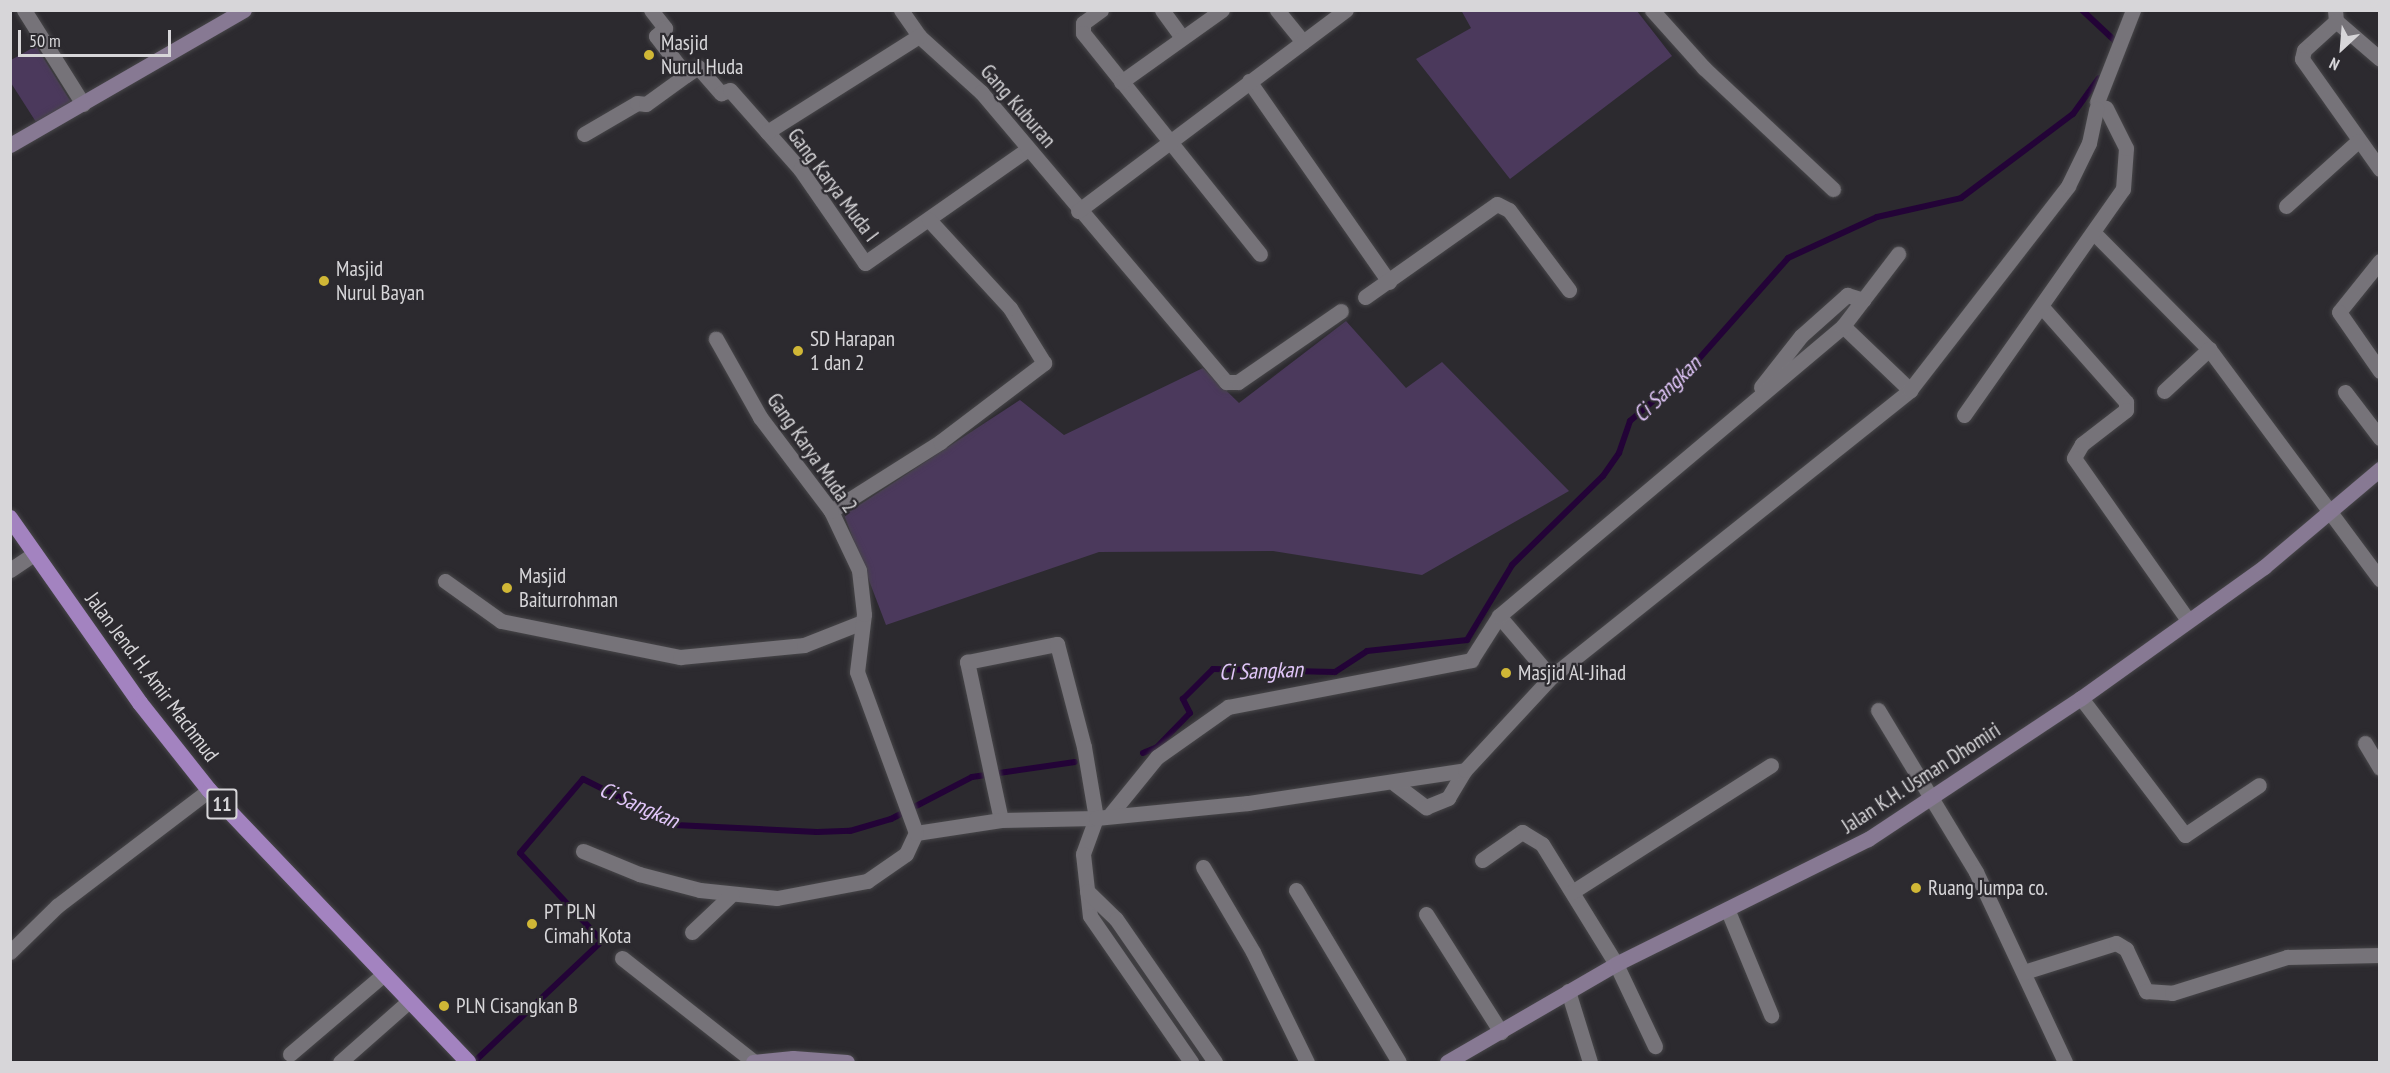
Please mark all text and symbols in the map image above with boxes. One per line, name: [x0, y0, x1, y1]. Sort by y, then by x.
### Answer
scale bar: [21, 18, 174, 56]
north arrow: [2312, 18, 2372, 78]
text: 50 m: [29, 29, 61, 52]
place label: Masjid Nurul Huda: [661, 30, 743, 80]
marker: Masjid Nurul Huda: [642, 48, 656, 62]
text: N: [2326, 53, 2342, 75]
street label: Gang Kuburan: [975, 59, 1061, 153]
street label: Gang Karya Muda I: [782, 123, 884, 247]
place label: Masjid Nurul Bayan: [336, 256, 424, 306]
marker: Masjid Nurul Bayan: [317, 274, 331, 288]
place label: SD Harapan 1 dan 2: [810, 326, 895, 376]
marker: SD Harapan 1 dan 2: [791, 344, 805, 358]
water label: Ci Sangkan: [1628, 350, 1706, 428]
street label: Gang Karya Muda 2: [761, 388, 863, 518]
place label: Masjid Baiturrohman: [519, 563, 618, 613]
marker: Masjid Baiturrohman: [500, 581, 514, 595]
street label: Jalan Jend. H. Amir Machmud: [79, 586, 225, 768]
water label: Ci Sangkan: [1219, 656, 1303, 686]
place label: Masjid Al-Jihad: [1518, 660, 1627, 686]
marker: Masjid Al-Jihad: [1499, 666, 1513, 680]
street label: Jalan K.H. Usman Dhomiri: [1836, 717, 2006, 839]
water label: Ci Sangkan: [595, 776, 683, 834]
road number: 11: [206, 787, 238, 821]
place label: Ruang Jumpa co.: [1928, 875, 2048, 901]
marker: Ruang Jumpa co.: [1909, 881, 1923, 895]
place label: PT PLN Cimahi Kota: [544, 899, 631, 949]
marker: PT PLN Cimahi Kota: [525, 917, 539, 931]
place label: PLN Cisangkan B: [456, 993, 578, 1019]
marker: PLN Cisangkan B: [437, 999, 451, 1013]

